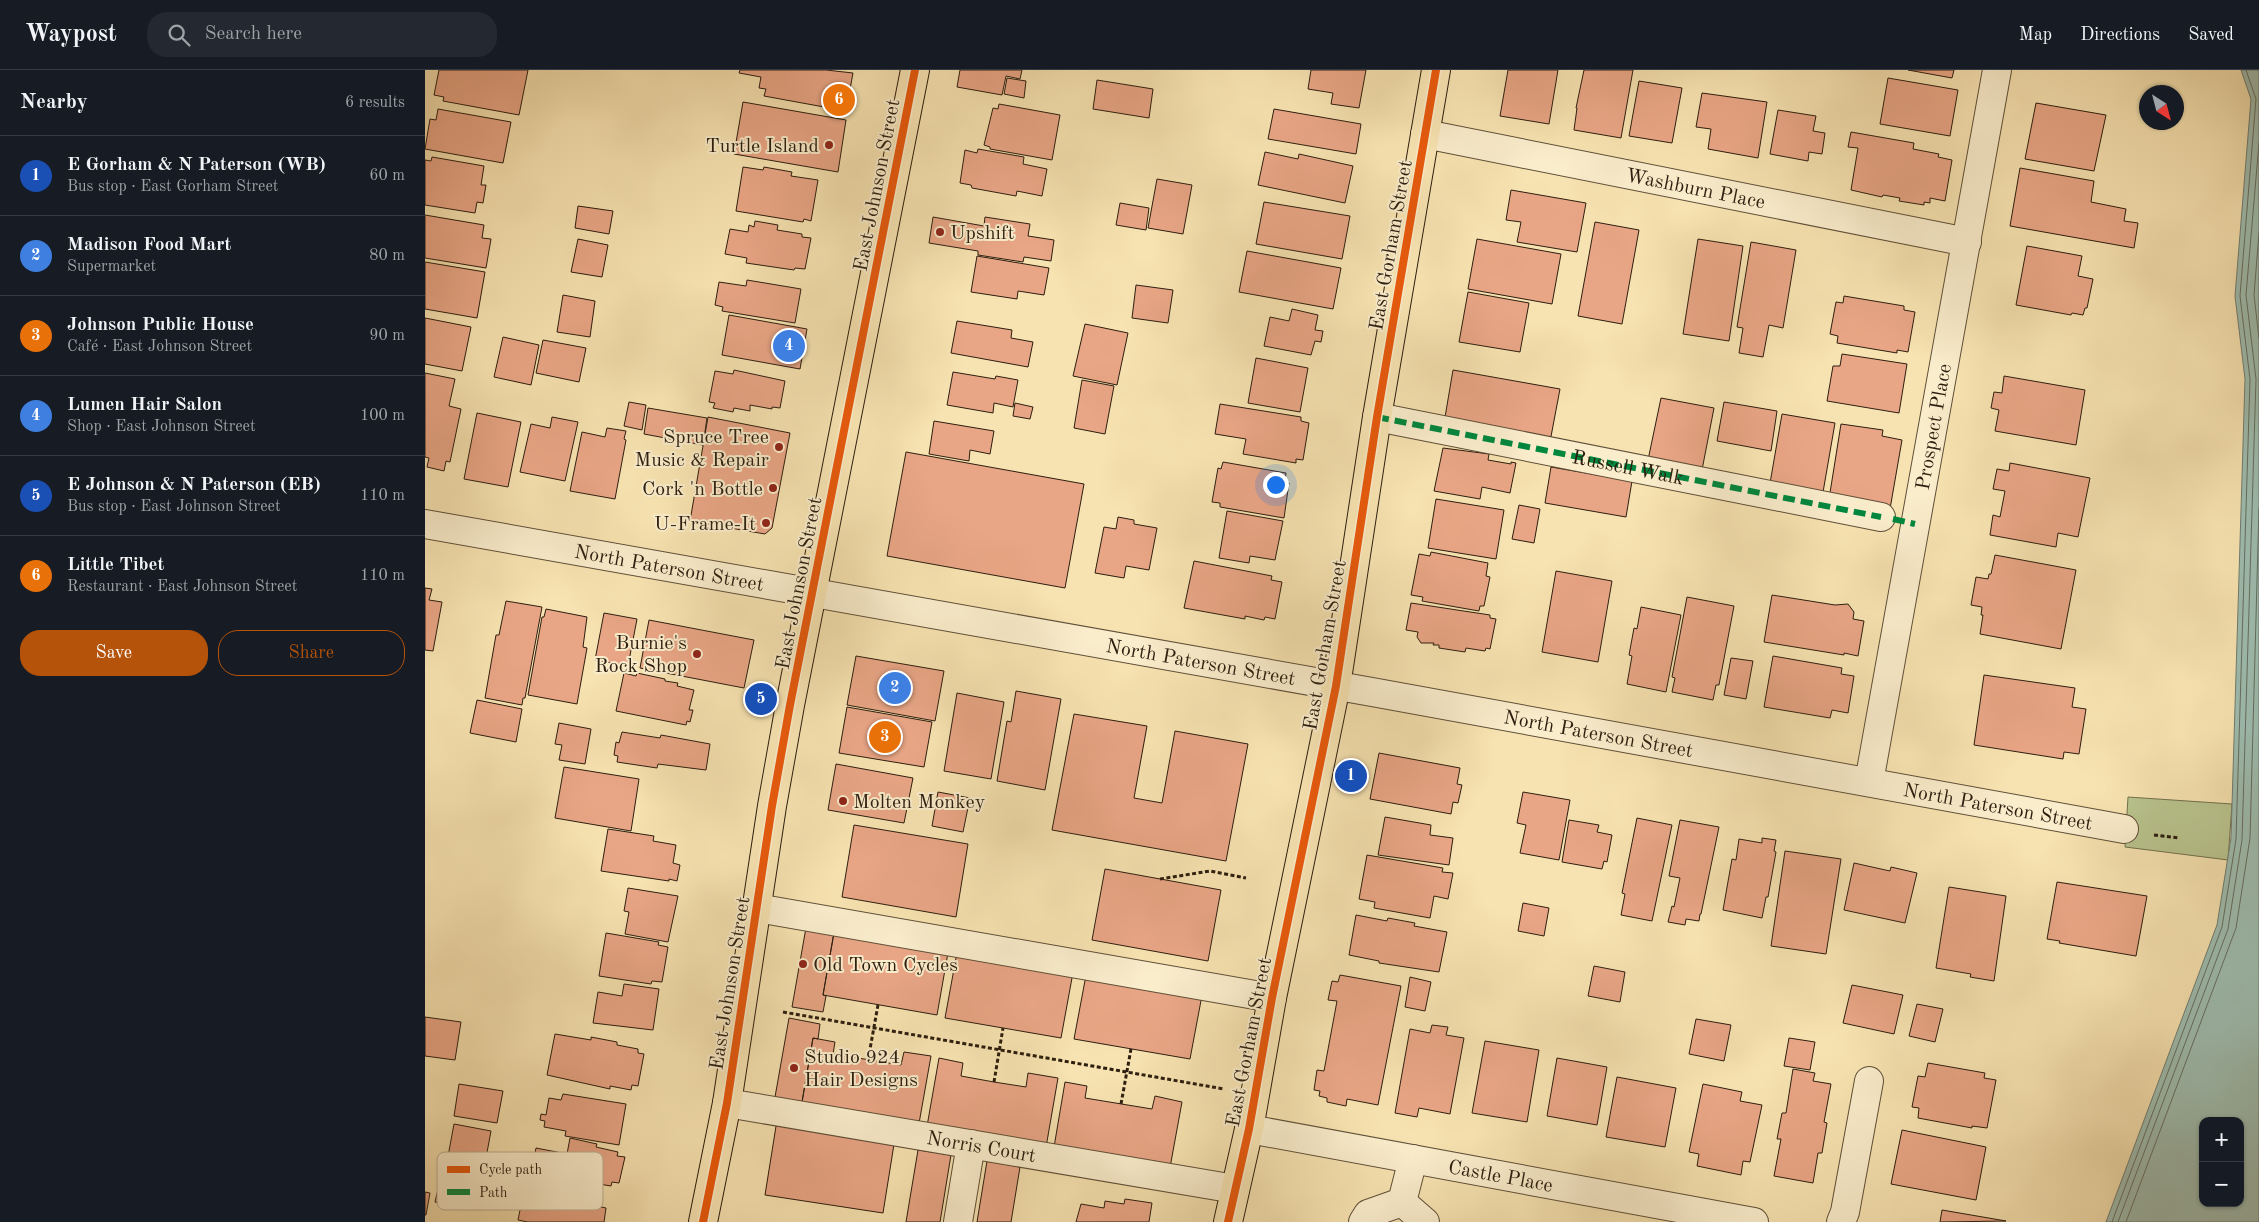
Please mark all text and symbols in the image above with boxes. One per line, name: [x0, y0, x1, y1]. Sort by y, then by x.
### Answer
search box: [147, 12, 497, 57]
icon: search: [165, 21, 193, 49]
text: Waypost: [25, 23, 117, 47]
text: Search here: [205, 25, 302, 44]
text: Map: [2019, 26, 2052, 44]
text: Directions: [2080, 26, 2160, 44]
text: Saved: [2188, 26, 2234, 44]
pin: 6: [823, 81, 855, 119]
north arrow: [2139, 85, 2184, 130]
text: Nearby: [20, 92, 88, 113]
text: 6 results: [345, 95, 405, 111]
street label: East Johnson Street: [851, 97, 905, 273]
place label: Turtle Island: [706, 137, 819, 157]
marker: Turtle Island: [823, 139, 835, 151]
text: E Gorham & N Paterson (WB): [67, 156, 326, 175]
street label: East Gorham Street: [1367, 159, 1417, 332]
street label: Washburn Place: [1624, 166, 1767, 214]
text: 1: [31, 168, 41, 184]
text: 60 m: [369, 168, 405, 184]
text: Bus stop · East Gorham Street: [67, 179, 278, 195]
place label: Upshift: [950, 224, 1015, 244]
marker: Upshift: [934, 226, 946, 238]
text: Madison Food Mart: [67, 236, 231, 255]
text: 2: [31, 248, 41, 264]
text: 80 m: [369, 248, 405, 264]
text: Supermarket: [67, 259, 156, 275]
text: Johnson Public House: [67, 316, 254, 335]
pin: 4: [773, 327, 805, 365]
text: 3: [31, 328, 41, 344]
text: 90 m: [369, 328, 405, 344]
text: Café · East Johnson Street: [67, 339, 252, 355]
street label: Prospect Place: [1914, 362, 1956, 492]
text: Lumen Hair Salon: [67, 396, 222, 415]
text: 4: [31, 408, 41, 424]
text: 100 m: [360, 408, 405, 424]
text: Shop · East Johnson Street: [67, 419, 256, 435]
place label: Spruce Tree Music & Repair: [634, 428, 769, 471]
marker: Spruce Tree Music & Repair: [773, 441, 785, 453]
street label: Russell Walk: [1570, 448, 1685, 490]
your location: [1263, 472, 1289, 498]
text: E Johnson & N Paterson (EB): [67, 476, 321, 495]
place label: Cork 'n Bottle: [642, 480, 763, 500]
marker: Cork 'n Bottle: [767, 482, 779, 494]
text: 5: [31, 488, 41, 504]
text: 110 m: [360, 488, 405, 504]
street label: East Johnson Street: [773, 495, 827, 671]
text: Bus stop · East Johnson Street: [67, 499, 281, 515]
place label: U-Frame-It: [654, 515, 756, 535]
marker: U-Frame-It: [760, 517, 772, 529]
street label: North Paterson Street: [573, 543, 765, 596]
text: Little Tibet: [67, 556, 164, 575]
street label: East Gorham Street: [1301, 559, 1351, 732]
text: 6: [31, 568, 41, 584]
text: 110 m: [360, 568, 405, 584]
text: Restaurant · East Johnson Street: [67, 579, 297, 595]
button: Save: [20, 630, 208, 676]
button: Share: [218, 630, 405, 676]
place label: Burnie's Rock Shop: [594, 634, 687, 677]
street label: North Paterson Street: [1104, 637, 1297, 690]
marker: Burnie's Rock Shop: [691, 648, 703, 660]
pin: 2: [879, 669, 911, 707]
pin: 5: [745, 680, 777, 718]
street label: North Paterson Street: [1502, 708, 1694, 762]
pin: 3: [869, 718, 901, 756]
pin: 1: [1335, 757, 1367, 795]
street label: North Paterson Street: [1901, 781, 2094, 835]
place label: Molten Monkey: [853, 793, 986, 813]
marker: Molten Monkey: [837, 795, 849, 807]
street label: East Johnson Street: [707, 895, 755, 1071]
place label: Old Town Cycles: [813, 956, 958, 976]
street label: East Gorham Street: [1224, 956, 1276, 1129]
marker: Old Town Cycles: [797, 958, 809, 970]
place label: Studio 924 Hair Designs: [804, 1048, 918, 1091]
marker: Studio 924 Hair Designs: [788, 1062, 800, 1074]
map controls: [2199, 1117, 2244, 1207]
button: +: [2199, 1117, 2244, 1162]
street label: Norris Court: [925, 1129, 1037, 1167]
legend: [437, 1152, 603, 1210]
street label: Castle Place: [1446, 1158, 1554, 1197]
button: −: [2199, 1162, 2244, 1207]
text: Cycle path: [479, 1163, 542, 1177]
text: Path: [479, 1186, 508, 1200]

